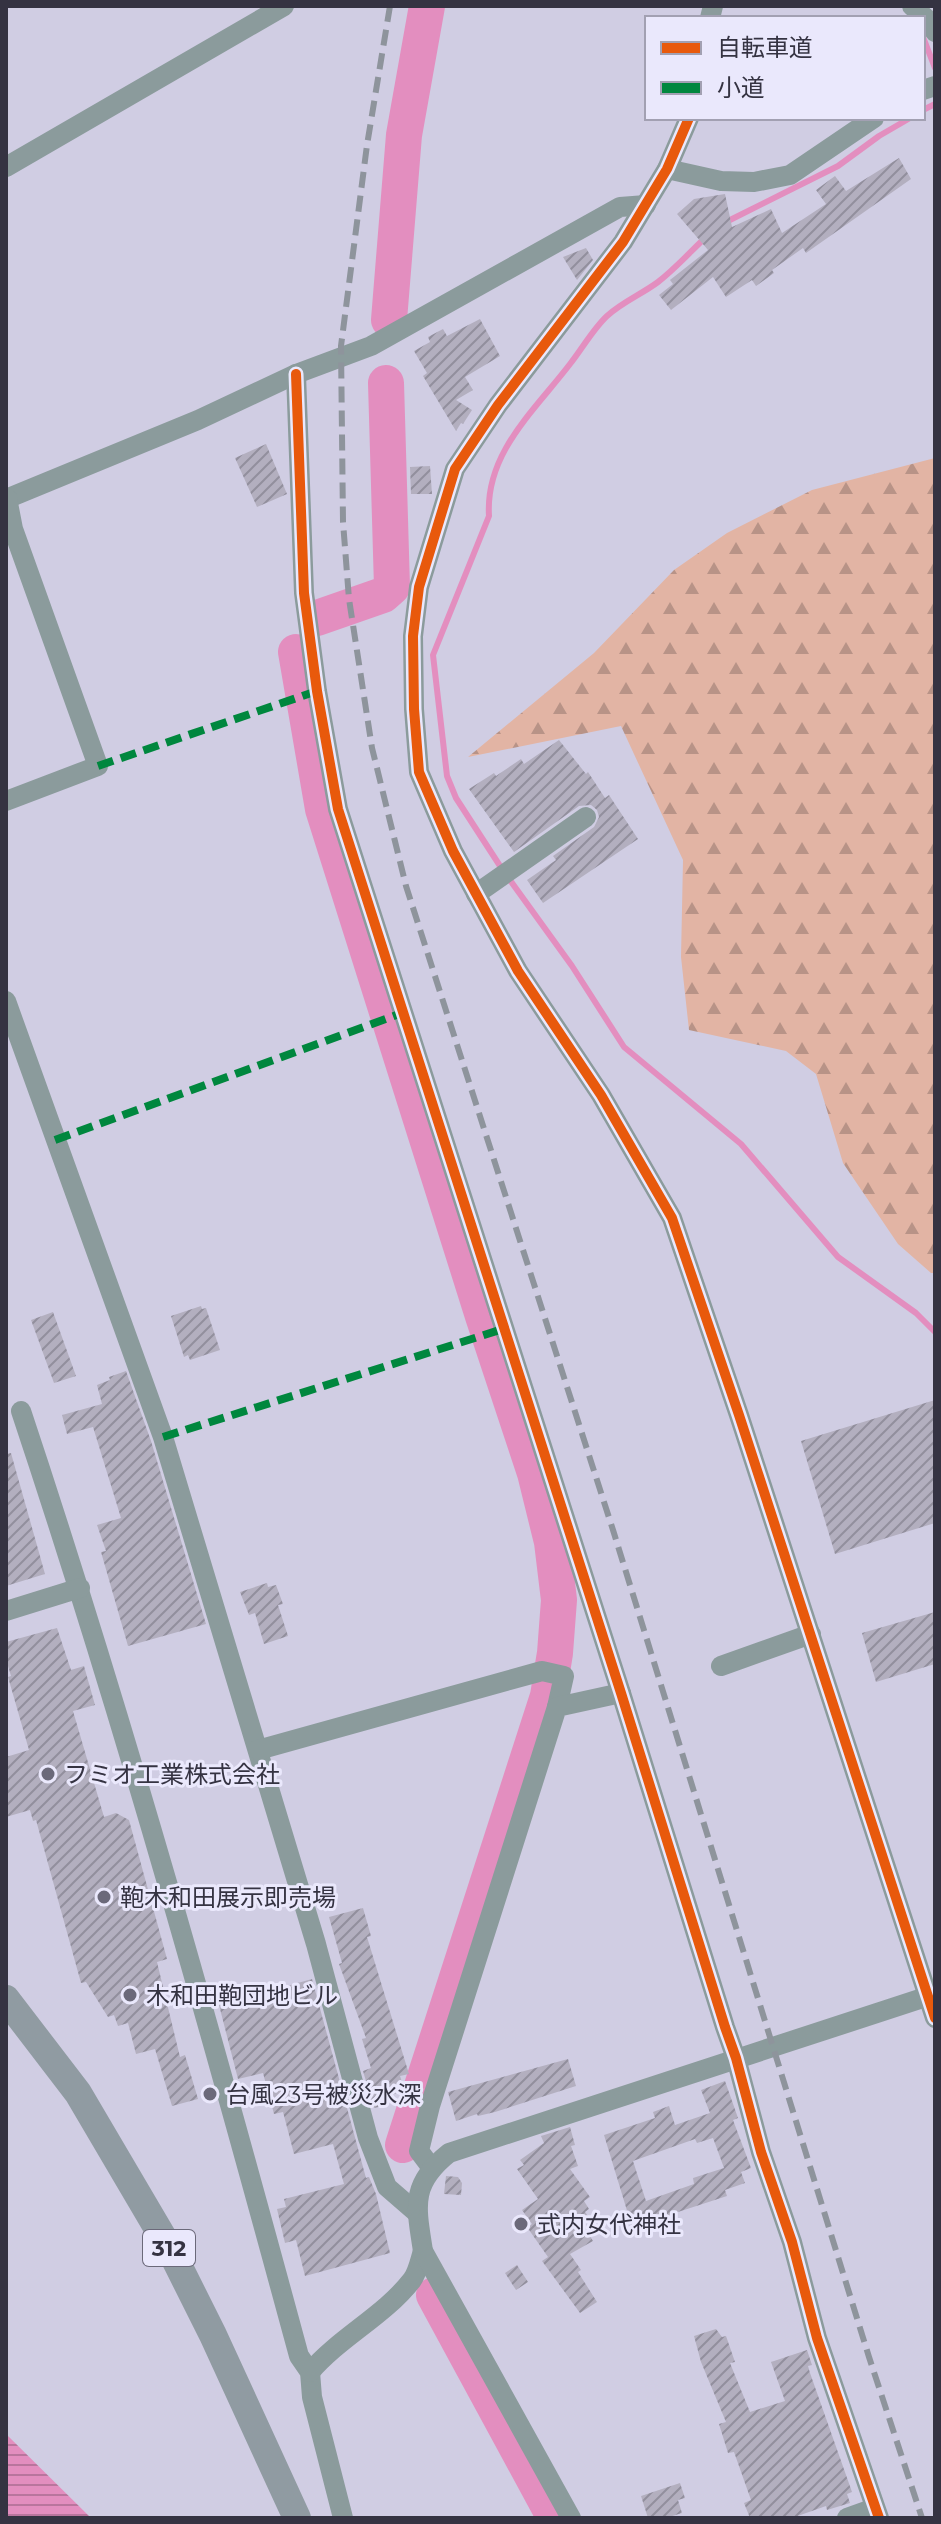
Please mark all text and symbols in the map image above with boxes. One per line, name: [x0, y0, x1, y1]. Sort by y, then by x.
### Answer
legend: [645, 16, 925, 120]
text: 自転車道: [717, 33, 813, 62]
text: 小道: [717, 73, 765, 102]
place label: フミオ工業株式会社: [64, 1760, 280, 1789]
marker: フミオ工業株式会社: [39, 1765, 57, 1783]
place label: 鞄木和田展示即売場: [120, 1883, 336, 1912]
marker: 鞄木和田展示即売場: [95, 1888, 113, 1906]
place label: 木和田鞄団地ビル: [146, 1981, 338, 2010]
marker: 木和田鞄団地ビル: [121, 1986, 139, 2004]
place label: 台風23号被災水深: [226, 2080, 421, 2109]
marker: 台風23号被災水深: [201, 2085, 219, 2103]
place label: 式内女代神社: [537, 2210, 681, 2239]
marker: 式内女代神社: [512, 2215, 530, 2233]
road number: 312: [143, 2230, 195, 2266]

